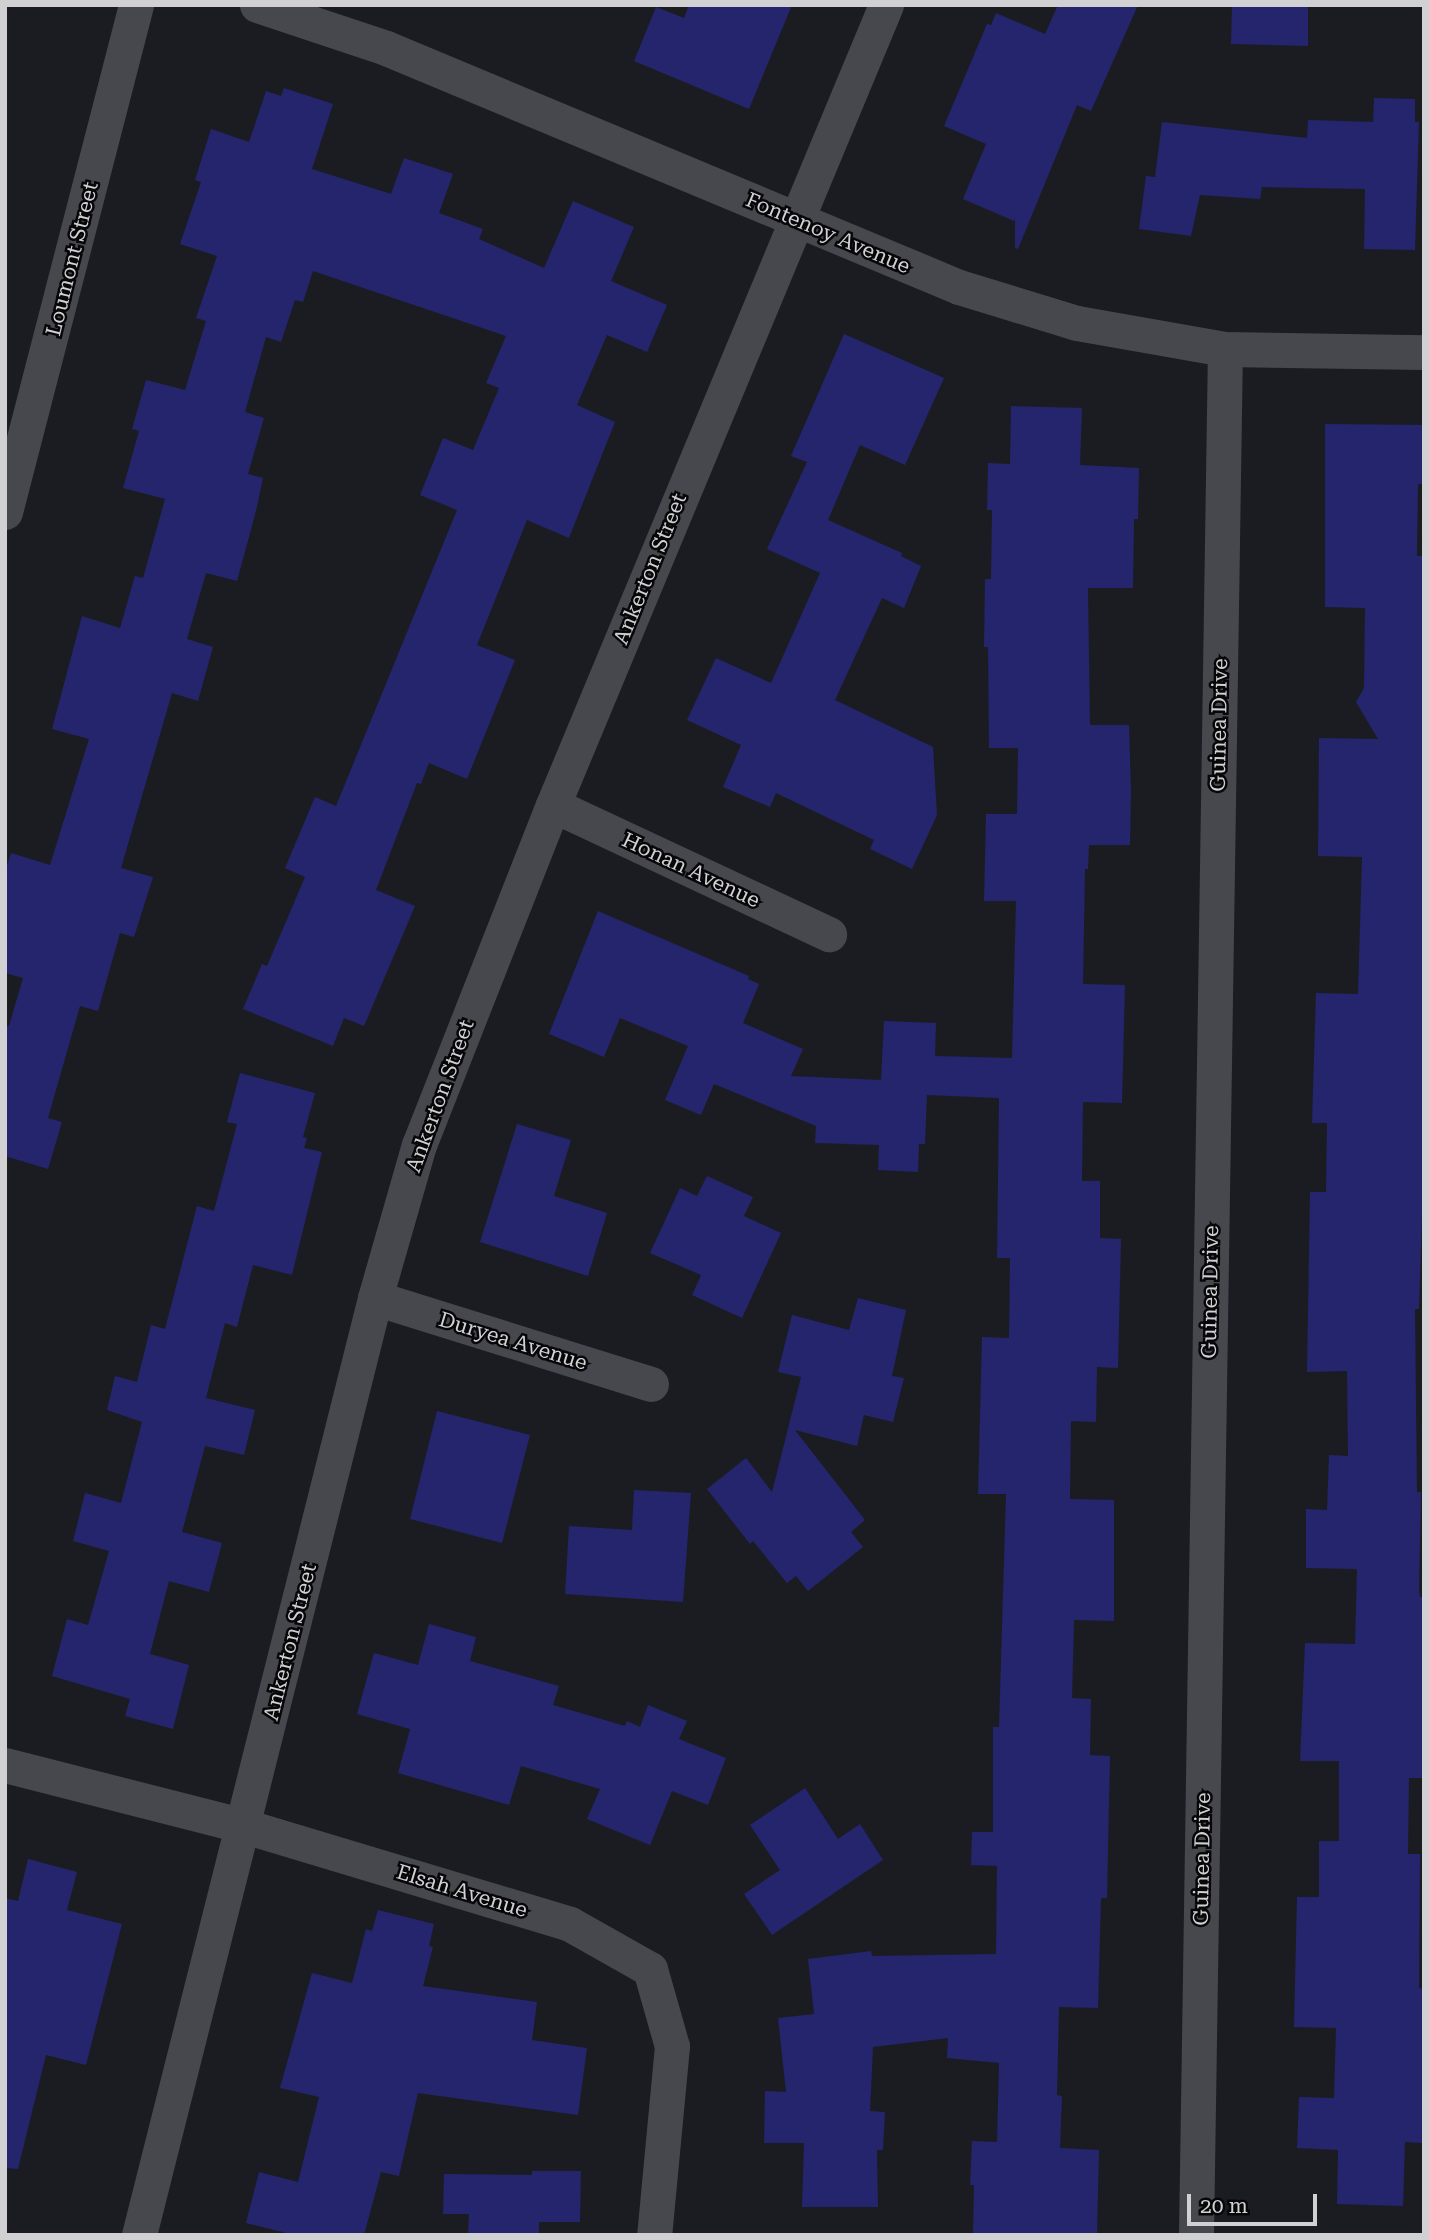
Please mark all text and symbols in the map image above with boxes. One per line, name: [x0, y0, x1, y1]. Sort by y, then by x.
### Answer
street label: Loumont Street: [41, 179, 103, 339]
street label: Fontenoy Avenue: [742, 187, 914, 279]
street label: Ankerton Street: [608, 490, 692, 648]
street label: Guinea Drive: [1205, 658, 1233, 792]
street label: Honan Avenue: [618, 827, 764, 913]
street label: Ankerton Street: [401, 1016, 479, 1176]
street label: Guinea Drive: [1196, 1225, 1224, 1359]
street label: Duryea Avenue: [436, 1306, 590, 1376]
street label: Ankerton Street: [258, 1561, 322, 1723]
street label: Guinea Drive: [1188, 1792, 1216, 1926]
street label: Elsah Avenue: [394, 1859, 530, 1923]
scale bar: [1191, 2180, 1320, 2224]
text: 20 m: [1200, 2194, 1248, 2218]

